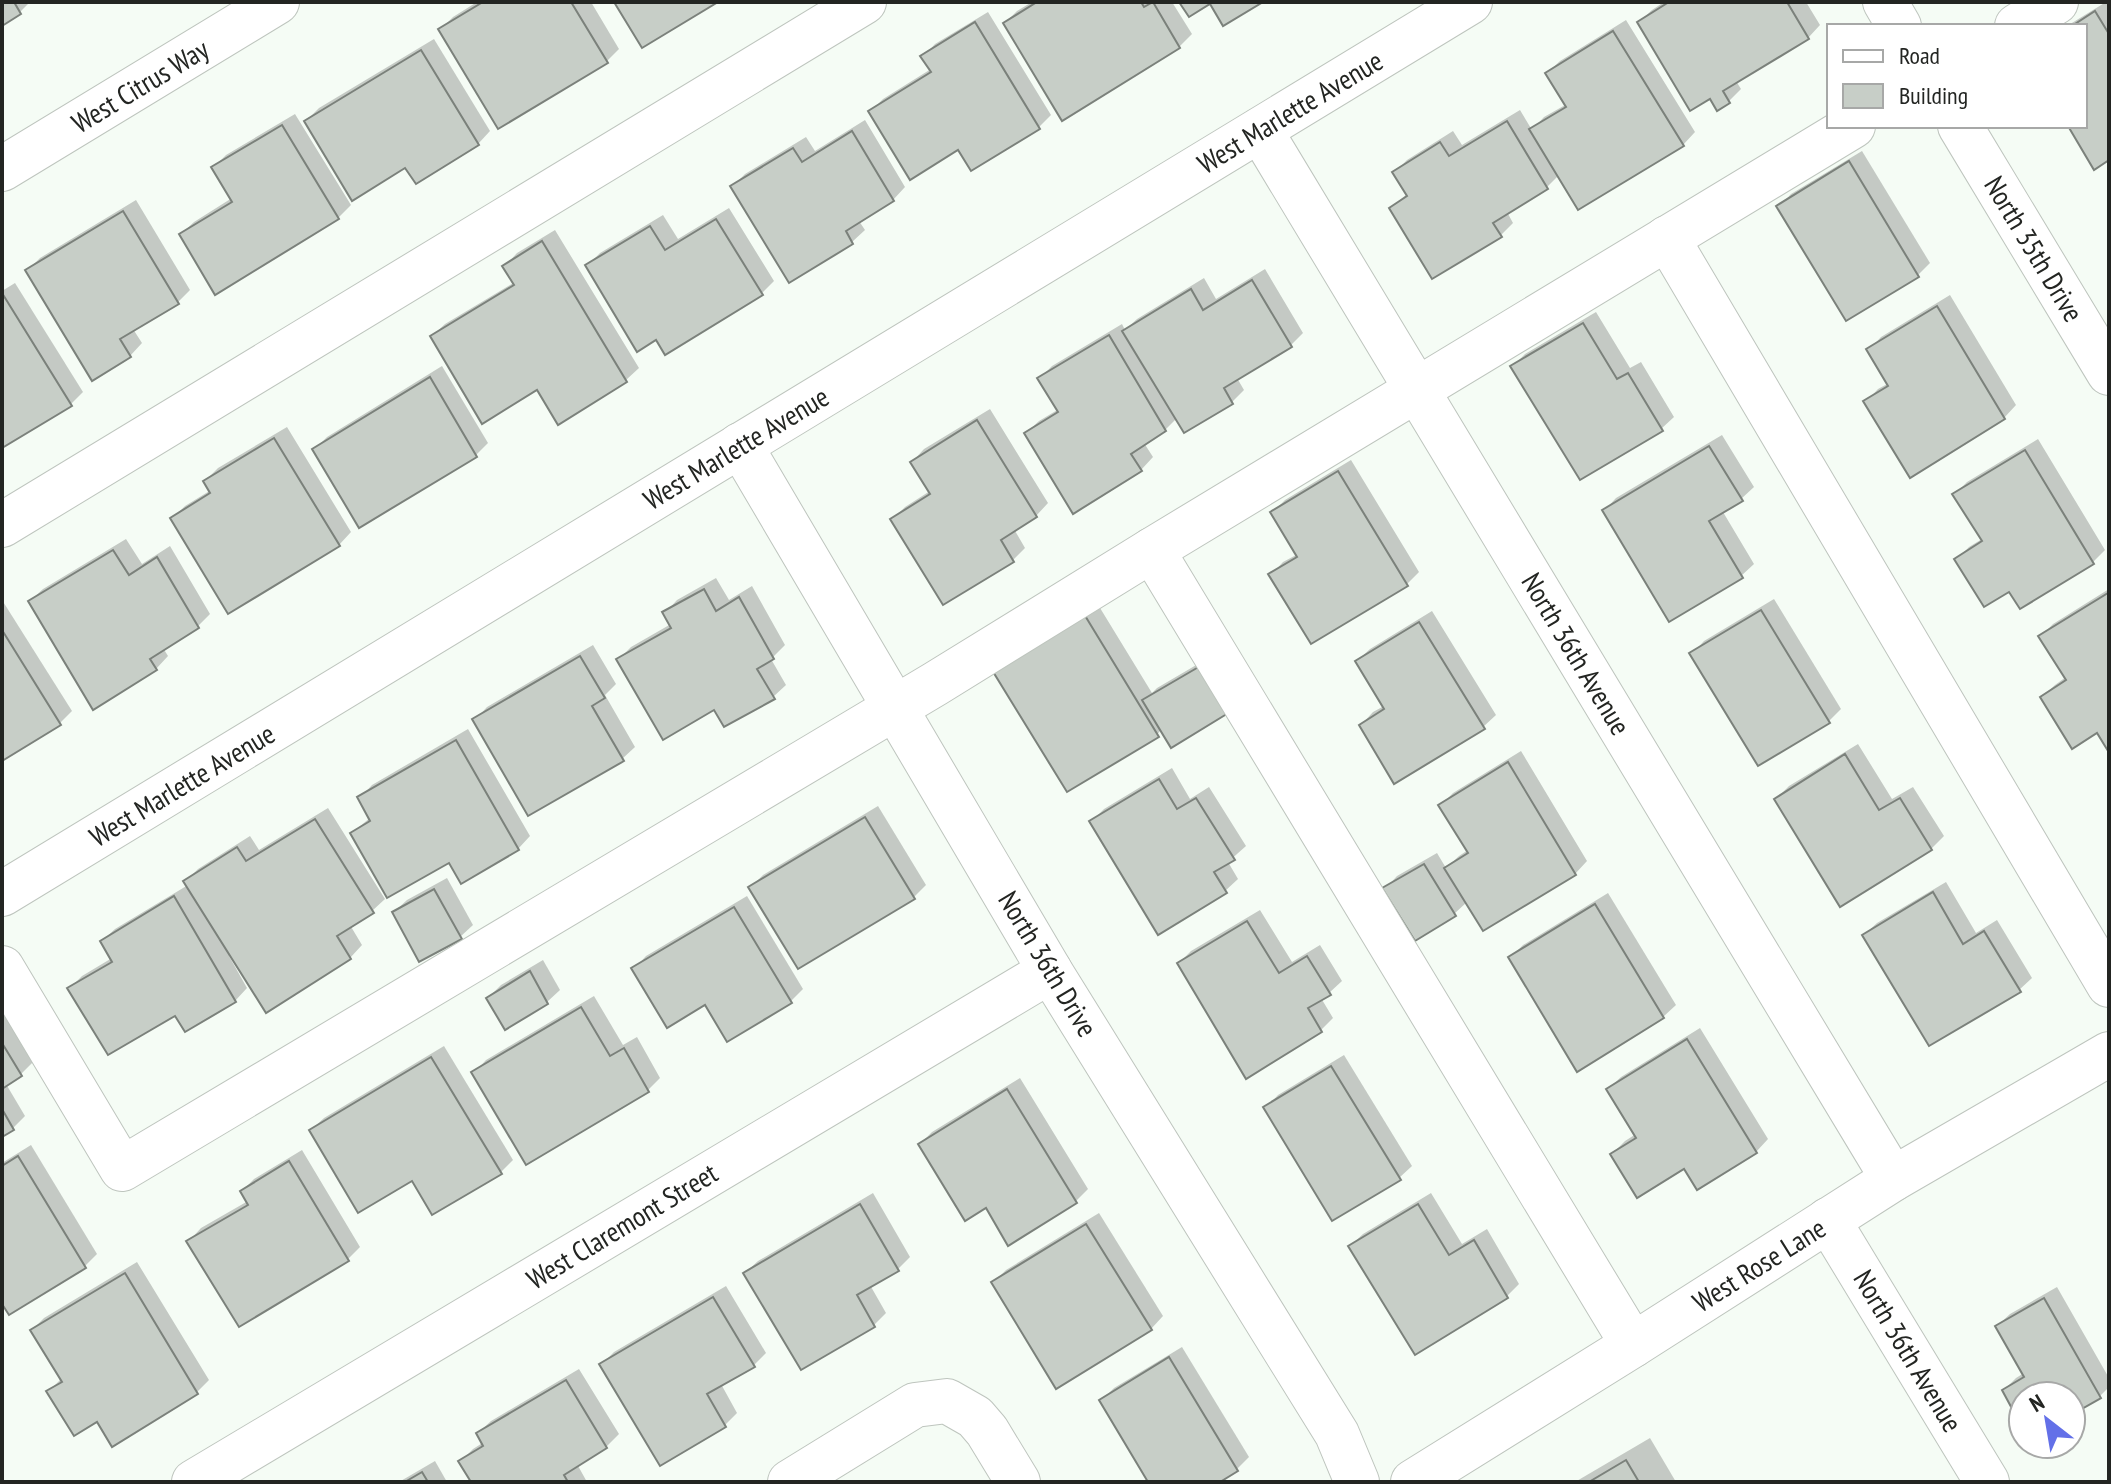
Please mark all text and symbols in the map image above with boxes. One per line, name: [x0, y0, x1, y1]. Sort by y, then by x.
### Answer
legend: [1827, 24, 2087, 128]
street label: West Citrus Way: [64, 30, 215, 141]
text: Road: [1899, 40, 1940, 71]
street label: West Marlette Avenue: [1190, 42, 1389, 182]
text: Building: [1899, 80, 1968, 111]
street label: North 35th Drive: [1976, 169, 2092, 328]
street label: West Marlette Avenue: [636, 378, 835, 518]
street label: North 36th Avenue: [1514, 566, 1639, 742]
street label: West Marlette Avenue: [82, 715, 281, 855]
street label: North 36th Drive: [990, 884, 1106, 1043]
street label: West Claremont Street: [519, 1154, 724, 1297]
street label: West Rose Lane: [1685, 1209, 1832, 1320]
street label: North 36th Avenue: [1846, 1263, 1971, 1439]
north arrow: [2007, 1380, 2087, 1460]
text: N: [2024, 1388, 2049, 1418]

